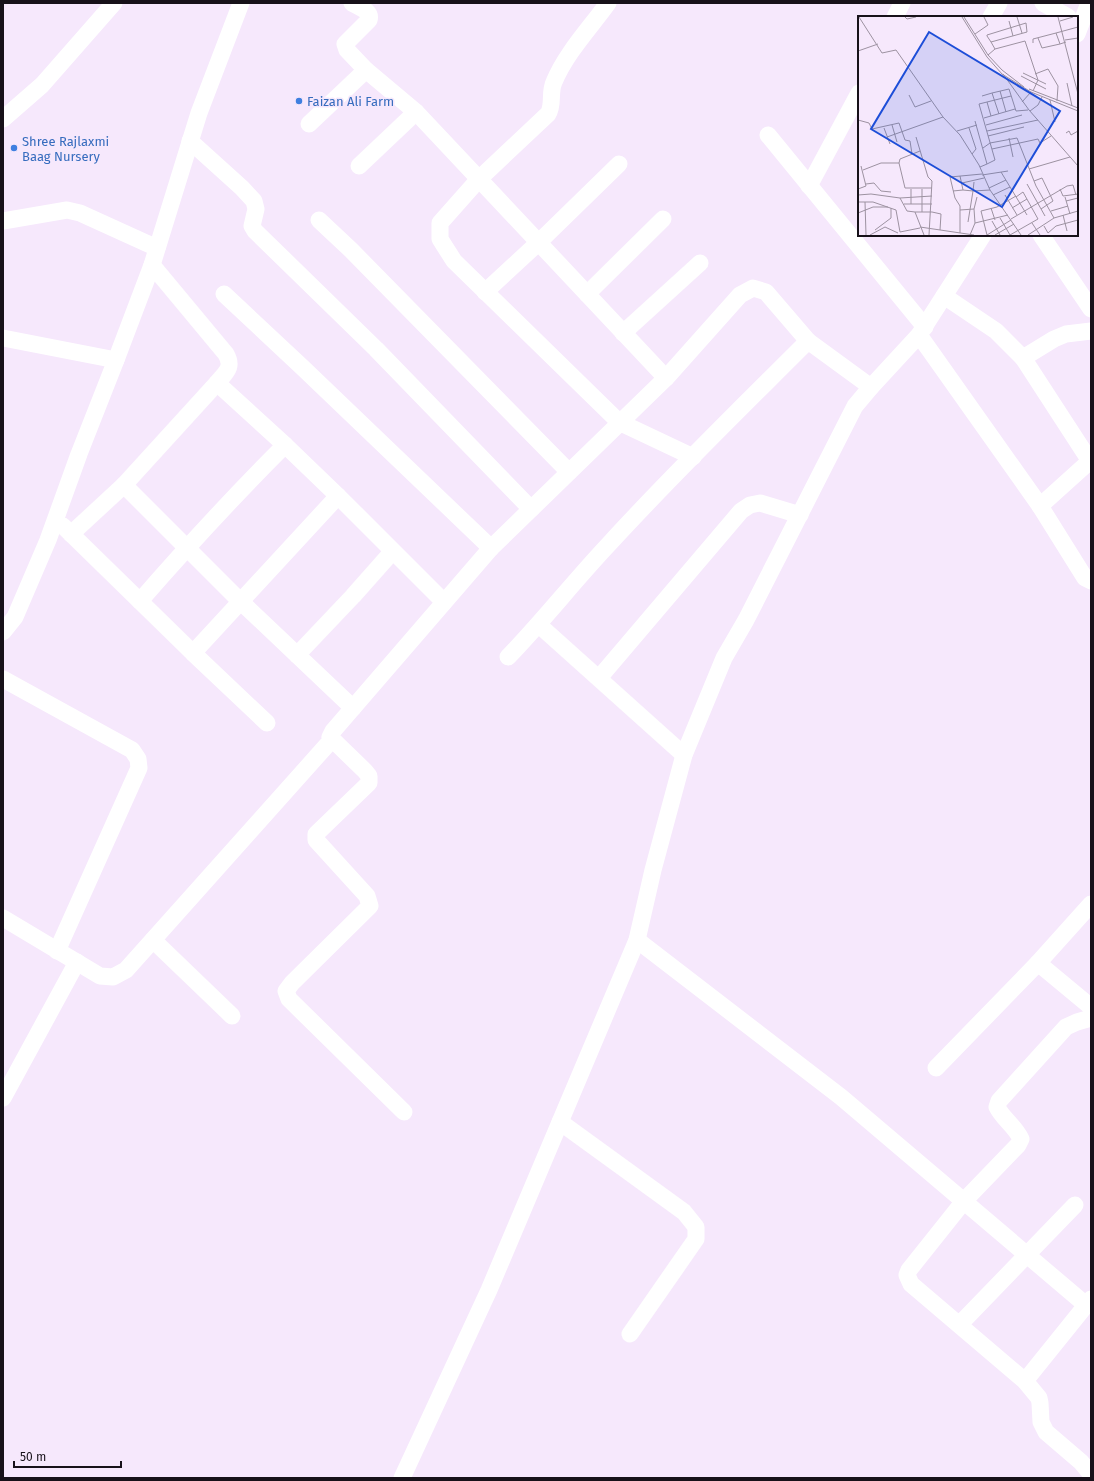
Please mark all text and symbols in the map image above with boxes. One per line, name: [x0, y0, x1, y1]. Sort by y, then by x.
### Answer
inset map: [858, 16, 1078, 236]
place label: Faizan Ali Farm: [307, 94, 394, 109]
marker: Faizan Ali Farm: [294, 96, 304, 106]
place label: Shree Rajlaxmi Baag Nursery: [22, 134, 109, 164]
marker: Shree Rajlaxmi Baag Nursery: [9, 143, 19, 153]
scale bar: [14, 1443, 121, 1469]
text: 50 m: [20, 1450, 46, 1464]

